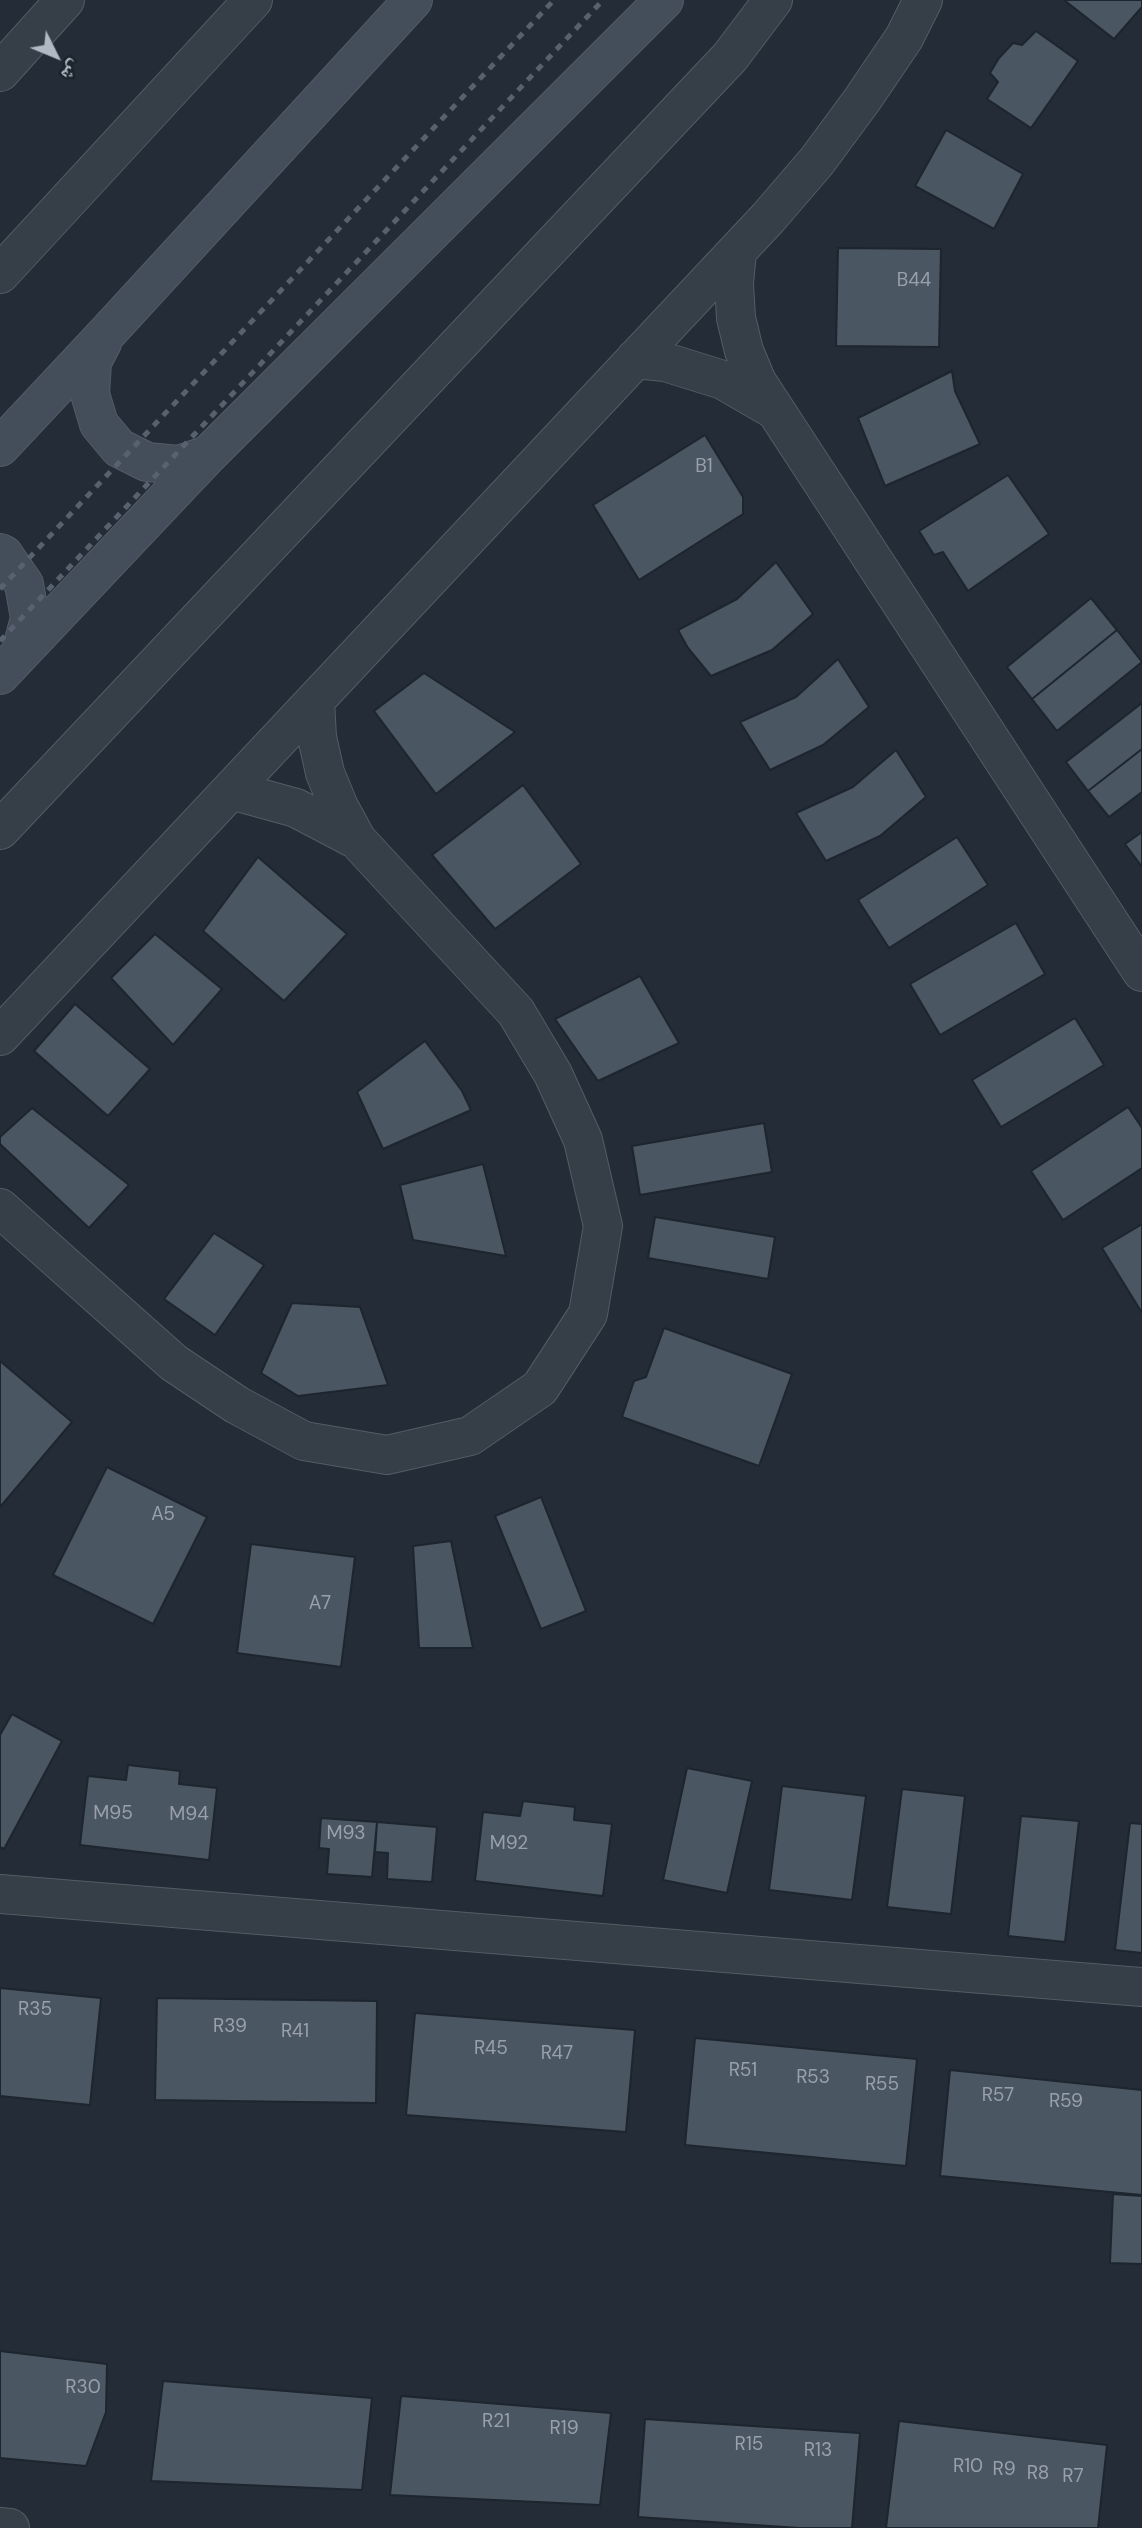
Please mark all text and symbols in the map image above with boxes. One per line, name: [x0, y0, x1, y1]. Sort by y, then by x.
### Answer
north arrow: [21, 21, 91, 91]
text: ش: [56, 55, 88, 87]
house number: B44: [897, 270, 931, 292]
house number: B1: [695, 456, 713, 478]
house number: A5: [151, 1504, 175, 1526]
house number: A7: [309, 1593, 331, 1615]
house number: M95: [93, 1803, 133, 1825]
house number: M94: [169, 1804, 209, 1826]
house number: M93: [327, 1823, 365, 1845]
house number: M92: [490, 1833, 528, 1855]
house number: R35: [18, 1999, 52, 2021]
house number: R39: [213, 2016, 247, 2038]
house number: R41: [281, 2021, 309, 2043]
house number: R45: [474, 2038, 508, 2060]
house number: R47: [541, 2043, 573, 2065]
house number: R51: [729, 2060, 757, 2082]
house number: R53: [796, 2067, 830, 2089]
house number: R55: [865, 2074, 899, 2096]
house number: R57: [982, 2085, 1014, 2107]
house number: R59: [1049, 2091, 1083, 2113]
house number: R30: [65, 2377, 101, 2399]
house number: R21: [482, 2411, 510, 2433]
house number: R19: [549, 2418, 579, 2440]
house number: R15: [735, 2434, 763, 2456]
house number: R13: [804, 2440, 832, 2462]
house number: R10: [953, 2456, 983, 2478]
house number: R9: [992, 2459, 1016, 2481]
house number: R8: [1027, 2463, 1049, 2485]
house number: R7: [1062, 2466, 1084, 2488]

